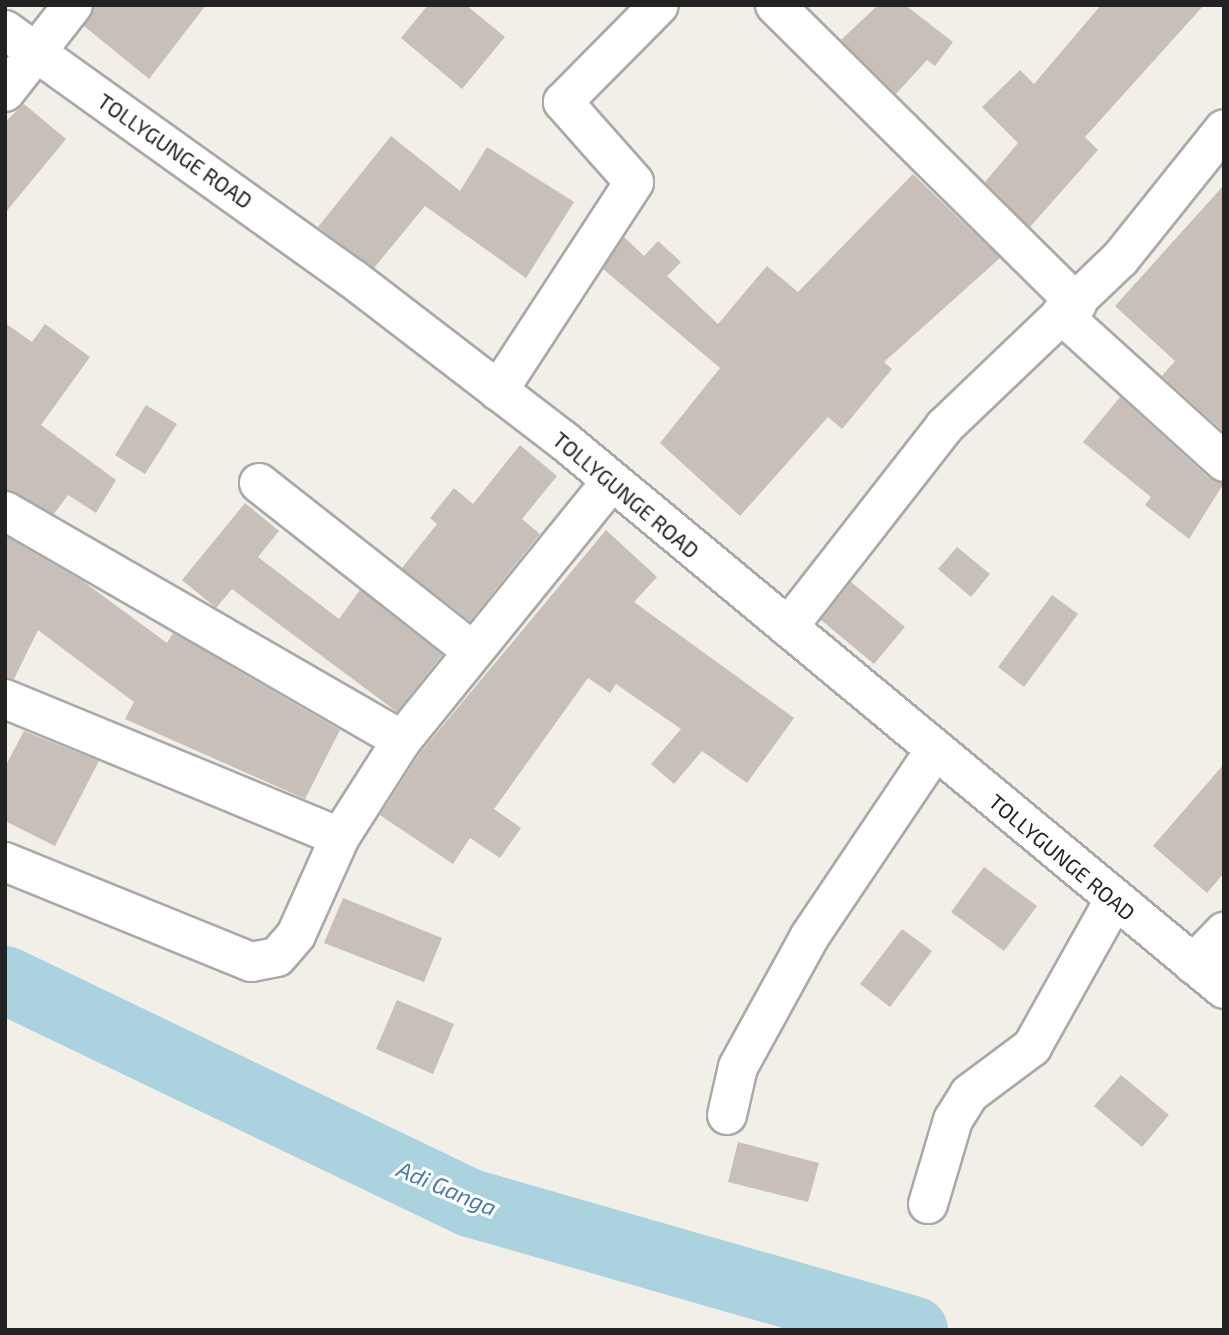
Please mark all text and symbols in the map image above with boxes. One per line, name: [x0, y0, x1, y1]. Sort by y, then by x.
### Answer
street label: TOLLYGUNGE ROAD: [93, 88, 257, 214]
street label: TOLLYGUNGE ROAD: [548, 427, 704, 563]
street label: TOLLYGUNGE ROAD: [984, 789, 1140, 925]
water label: Adi Ganga: [393, 1155, 501, 1221]

